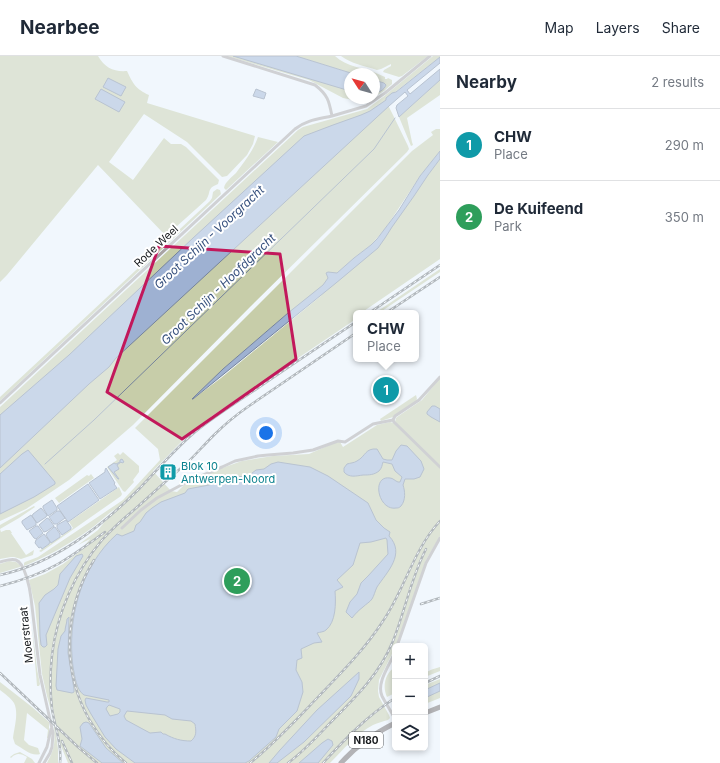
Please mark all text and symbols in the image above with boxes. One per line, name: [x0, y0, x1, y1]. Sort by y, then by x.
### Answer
text: Nearbee: [20, 16, 100, 39]
text: Map: [545, 19, 574, 36]
text: Layers: [596, 19, 640, 36]
text: Share: [662, 19, 700, 36]
north arrow: [344, 68, 380, 104]
text: Nearby: [456, 72, 517, 92]
text: 2 results: [651, 74, 704, 90]
text: CHW: [494, 127, 532, 146]
text: 1: [466, 137, 472, 153]
text: 290 m: [665, 137, 704, 153]
text: Place: [494, 146, 528, 162]
water label: Groot Schijn - Voorgracht: [151, 181, 268, 292]
text: De Kuifeend: [494, 199, 583, 218]
text: 2: [465, 209, 473, 225]
text: 350 m: [665, 209, 704, 225]
text: Park: [494, 218, 522, 234]
street label: Rode Weel: [131, 222, 181, 270]
water label: Groot Schijn - Hoofdgracht: [158, 230, 279, 348]
popup: [353, 310, 419, 362]
text: CHW: [367, 319, 405, 338]
text: Place: [367, 338, 401, 354]
pin: 1: [373, 375, 399, 405]
your location: [256, 423, 276, 443]
place label: Blok 10 Antwerpen-Noord: [181, 459, 275, 486]
building icon: Blok 10 Antwerpen-Noord: [158, 462, 178, 482]
pin: 2: [224, 566, 250, 596]
street label: Moerstraat: [16, 606, 36, 664]
map controls: [392, 643, 428, 751]
button: +: [392, 643, 428, 679]
button: −: [392, 679, 428, 715]
button: layers: [392, 715, 428, 751]
road number: N180: [349, 732, 383, 748]

